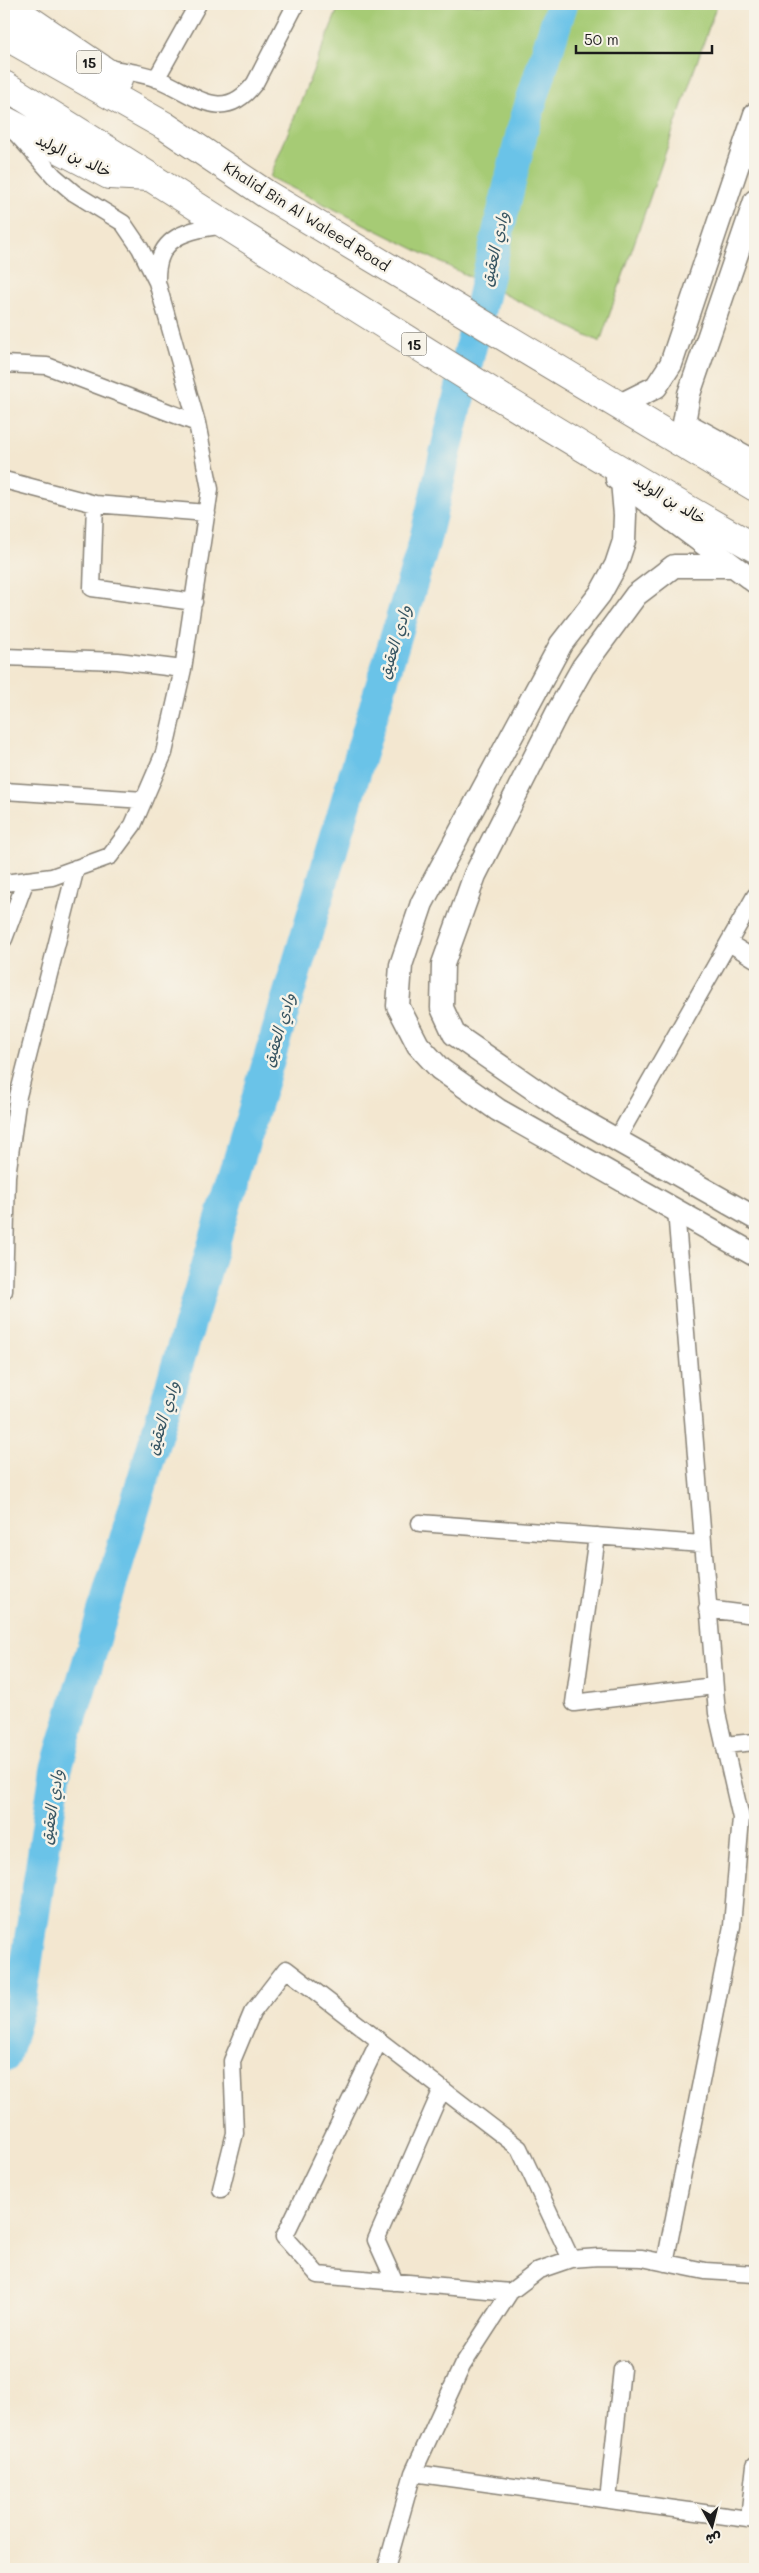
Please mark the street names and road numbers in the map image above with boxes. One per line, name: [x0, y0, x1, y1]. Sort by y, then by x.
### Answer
road number: 15: [76, 51, 102, 74]
street label: خالد بن الوليد: [33, 129, 115, 182]
street label: Khalid Bin Al Waleed Road: [220, 157, 394, 275]
road number: 15: [402, 332, 426, 356]
street label: خالد بن الوليد: [630, 470, 710, 529]

